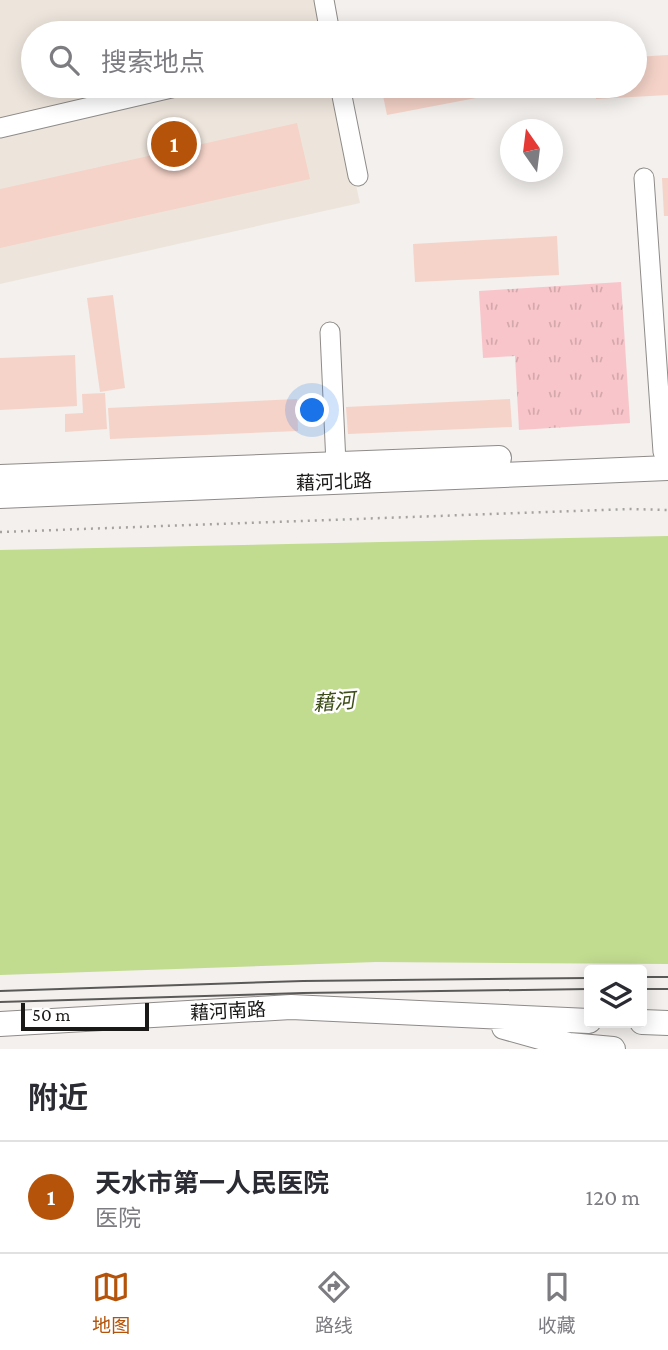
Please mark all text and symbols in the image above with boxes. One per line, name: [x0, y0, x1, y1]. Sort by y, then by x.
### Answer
search box: [21, 21, 647, 98]
icon: search: [45, 41, 83, 79]
text: 搜索地点: [101, 48, 205, 77]
pin: 1: [151, 118, 197, 170]
north arrow: [500, 119, 563, 182]
your location: [295, 393, 329, 427]
street label: 藉河北路: [296, 470, 372, 494]
water label: 藉河: [312, 688, 360, 716]
map controls: [584, 965, 647, 1028]
button: layers: [584, 965, 647, 1028]
street label: 藉河南路: [189, 999, 267, 1023]
scale bar: [21, 1000, 149, 1032]
text: 50 m: [32, 1004, 71, 1025]
text: 附近: [28, 1081, 88, 1114]
text: 天水市第一人民医院: [95, 1169, 329, 1198]
text: 1: [47, 1184, 55, 1210]
text: 120 m: [586, 1184, 640, 1210]
text: 医院: [95, 1205, 141, 1231]
tab: 地图: [92, 1268, 130, 1337]
tab: 路线: [315, 1268, 353, 1337]
tab: 收藏: [538, 1268, 576, 1337]

